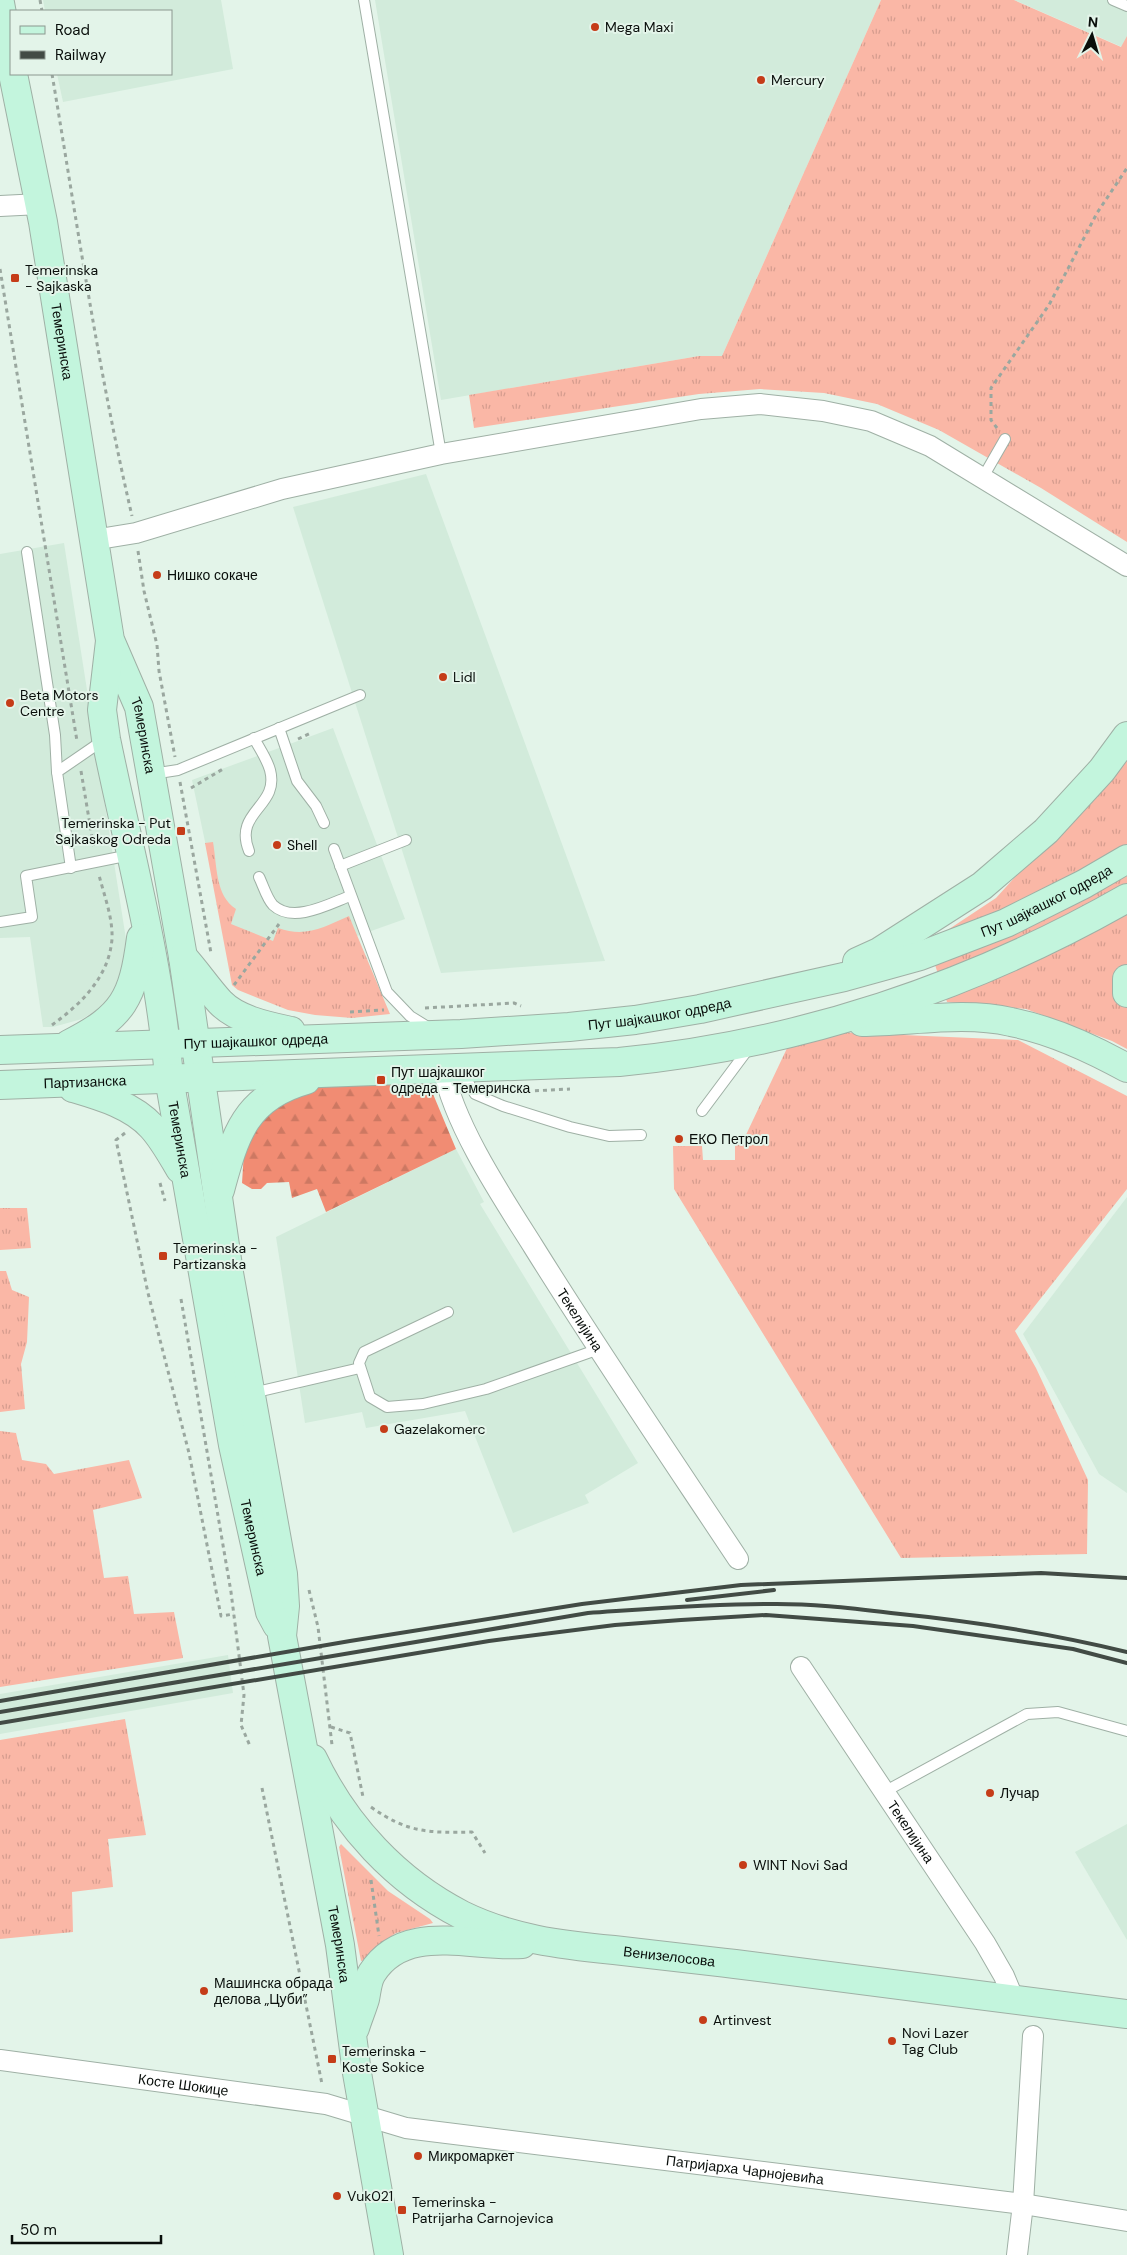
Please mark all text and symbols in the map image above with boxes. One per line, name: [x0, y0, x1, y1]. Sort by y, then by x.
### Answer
legend: [10, 10, 172, 75]
north arrow: [1067, 10, 1117, 60]
text: N: [1087, 13, 1099, 31]
place label: Mega Maxi: [605, 18, 674, 36]
text: Road: [55, 20, 90, 40]
marker: Mega Maxi: [589, 21, 601, 33]
text: Railway: [55, 45, 107, 65]
place label: Mercury: [771, 71, 825, 89]
marker: Mercury: [755, 74, 767, 86]
place label: Temerinska - Sajkaska: [25, 261, 98, 295]
marker: Temerinska - Sajkaska: [9, 272, 21, 284]
street label: Темеринска: [47, 302, 77, 381]
place label: Нишко сокаче: [167, 566, 258, 584]
marker: Нишко сокаче: [151, 569, 163, 581]
place label: Lidl: [453, 668, 476, 686]
marker: Lidl: [437, 671, 449, 683]
place label: Beta Motors Centre: [20, 686, 99, 720]
street label: Темеринска: [127, 694, 160, 775]
marker: Beta Motors Centre: [4, 697, 16, 709]
place label: Temerinska - Put Sajkaskog Odreda: [55, 814, 171, 848]
marker: Temerinska - Put Sajkaskog Odreda: [175, 825, 187, 837]
place label: Shell: [287, 836, 317, 854]
marker: Shell: [271, 839, 283, 851]
street label: Пут шајкашког одреда: [978, 861, 1115, 941]
street label: Пут шајкашког одреда: [587, 993, 733, 1034]
street label: Пут шајкашког одреда: [183, 1030, 329, 1053]
place label: Пут шајкашког одреда - Темеринска: [391, 1063, 531, 1097]
street label: Партизанска: [43, 1071, 127, 1092]
marker: Пут шајкашког одреда - Темеринска: [375, 1074, 387, 1086]
street label: Темеринска: [164, 1100, 195, 1179]
place label: ЕКО Петрол: [689, 1130, 768, 1148]
marker: ЕКО Петрол: [673, 1133, 685, 1145]
place label: Temerinska - Partizanska: [173, 1239, 258, 1273]
marker: Temerinska - Partizanska: [157, 1250, 169, 1262]
street label: Текелијина: [553, 1285, 607, 1355]
place label: Gazelakomerc: [394, 1420, 486, 1438]
marker: Gazelakomerc: [378, 1423, 390, 1435]
street label: Темеринска: [236, 1498, 271, 1577]
place label: Лучар: [1000, 1784, 1039, 1802]
marker: Лучар: [984, 1787, 996, 1799]
street label: Текелијина: [883, 1797, 938, 1867]
place label: WINT Novi Sad: [753, 1856, 848, 1874]
marker: WINT Novi Sad: [737, 1859, 749, 1871]
street label: Темеринска: [324, 1904, 354, 1984]
street label: Венизелосова: [622, 1942, 716, 1971]
place label: Машинска обрада делова „Цуби”: [214, 1974, 333, 2008]
marker: Машинска обрада делова „Цуби”: [198, 1985, 210, 1997]
place label: Artinvest: [713, 2011, 771, 2029]
marker: Artinvest: [697, 2014, 709, 2026]
place label: Novi Lazer Tag Club: [902, 2024, 969, 2058]
marker: Novi Lazer Tag Club: [886, 2035, 898, 2047]
place label: Temerinska - Koste Sokice: [342, 2042, 427, 2076]
marker: Temerinska - Koste Sokice: [326, 2053, 338, 2065]
street label: Косте Шокице: [137, 2070, 230, 2100]
place label: Микромаркет: [428, 2147, 515, 2165]
marker: Микромаркет: [412, 2150, 424, 2162]
street label: Патријарха Чарнојевића: [665, 2151, 825, 2188]
place label: Vuk021: [347, 2187, 393, 2205]
marker: Vuk021: [331, 2190, 343, 2202]
place label: Temerinska - Patrijarha Carnojevica: [412, 2193, 553, 2227]
marker: Temerinska - Patrijarha Carnojevica: [396, 2204, 408, 2216]
scale bar: [12, 2212, 161, 2244]
text: 50 m: [20, 2220, 57, 2240]

